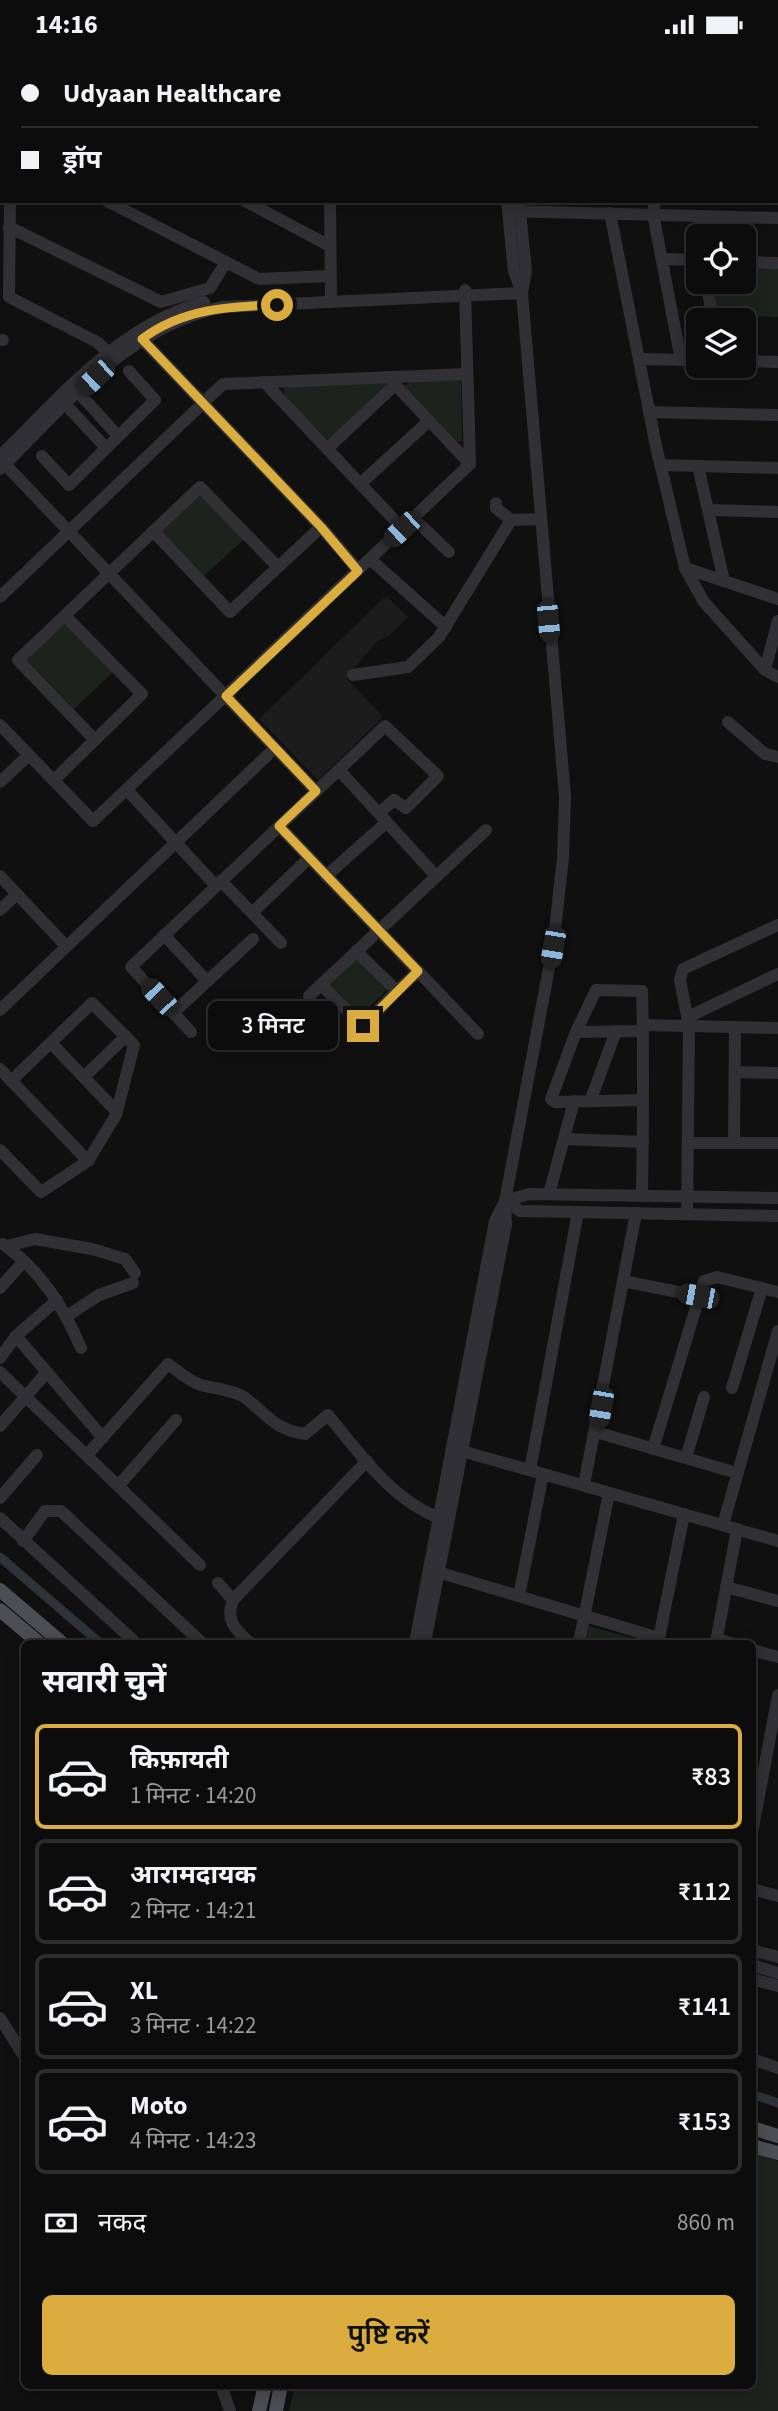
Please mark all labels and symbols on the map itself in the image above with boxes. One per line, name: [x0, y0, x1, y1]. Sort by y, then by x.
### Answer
route start: [261, 289, 293, 321]
car: [74, 355, 119, 399]
car: [380, 507, 425, 551]
car: [536, 599, 561, 643]
car: [540, 924, 567, 970]
car: [137, 974, 182, 1020]
callout: 3 मिनट: [209, 1002, 338, 1051]
route end: [347, 1010, 379, 1042]
car: [676, 1282, 721, 1310]
car: [588, 1384, 615, 1430]

